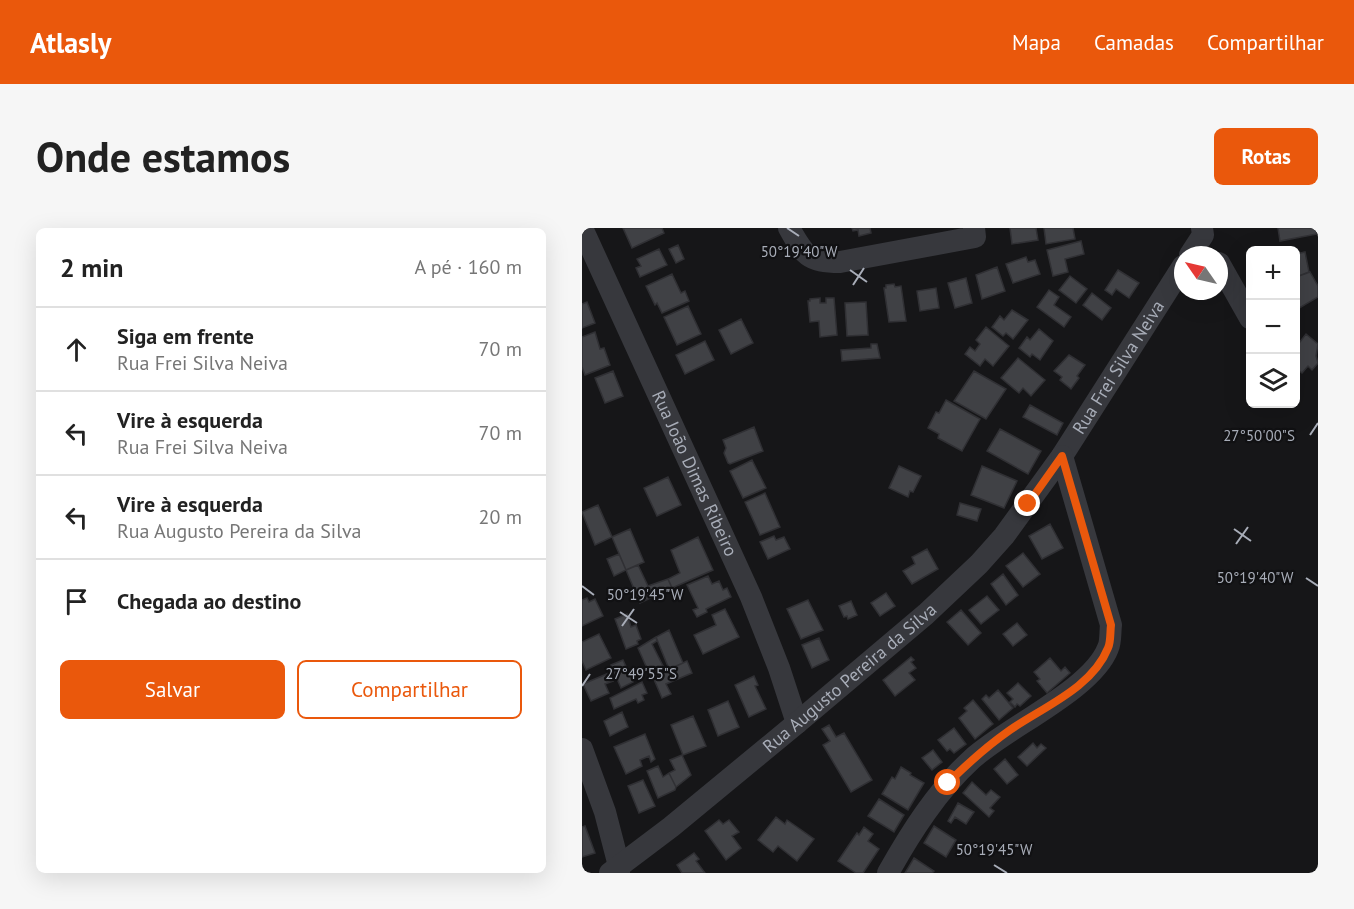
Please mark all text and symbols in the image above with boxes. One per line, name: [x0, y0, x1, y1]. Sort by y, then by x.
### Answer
text: Atlasly: [30, 24, 112, 61]
text: Mapa: [1012, 29, 1061, 56]
text: Camadas: [1094, 29, 1174, 56]
text: Compartilhar: [1207, 29, 1324, 56]
button: Rotas: [1214, 128, 1318, 185]
text: Onde estamos: [36, 129, 290, 184]
text: 50°19'40"W: [761, 242, 838, 261]
north arrow: [1174, 246, 1228, 300]
map controls: [1246, 246, 1300, 408]
button: +: [1246, 246, 1300, 300]
text: 2 min: [60, 251, 123, 284]
text: A pé · 160 m: [415, 254, 522, 280]
street label: Rua Frei Silva Neiva: [1067, 296, 1169, 438]
button: −: [1246, 300, 1300, 354]
text: Siga em frente: [117, 322, 254, 350]
icon: ahead: [60, 333, 93, 366]
text: 70 m: [479, 336, 522, 362]
text: Rua Frei Silva Neiva: [117, 350, 288, 376]
button: layers: [1246, 354, 1300, 408]
street label: Rua João Dimas Ribeiro: [647, 387, 743, 560]
text: Vire à esquerda: [117, 406, 263, 434]
icon: left: [60, 417, 93, 450]
text: 70 m: [479, 420, 522, 446]
text: 27°50'00"S: [1223, 426, 1295, 445]
text: Rua Frei Silva Neiva: [117, 434, 288, 460]
text: Vire à esquerda: [117, 490, 263, 518]
route end: [1014, 490, 1040, 516]
icon: left: [60, 501, 93, 534]
text: 20 m: [479, 504, 522, 530]
text: Rua Augusto Pereira da Silva: [117, 518, 362, 544]
text: 50°19'40"W: [1217, 568, 1294, 587]
icon: arrive: [60, 585, 93, 618]
text: 50°19'45"W: [607, 585, 684, 604]
text: Chegada ao destino: [117, 587, 301, 615]
street label: Rua Augusto Pereira da Silva: [758, 598, 941, 758]
button: Salvar: [60, 660, 285, 719]
button: Compartilhar: [297, 660, 522, 719]
text: 27°49'55"S: [605, 664, 677, 683]
route start: [934, 769, 960, 795]
text: 50°19'45"W: [956, 840, 1033, 859]

